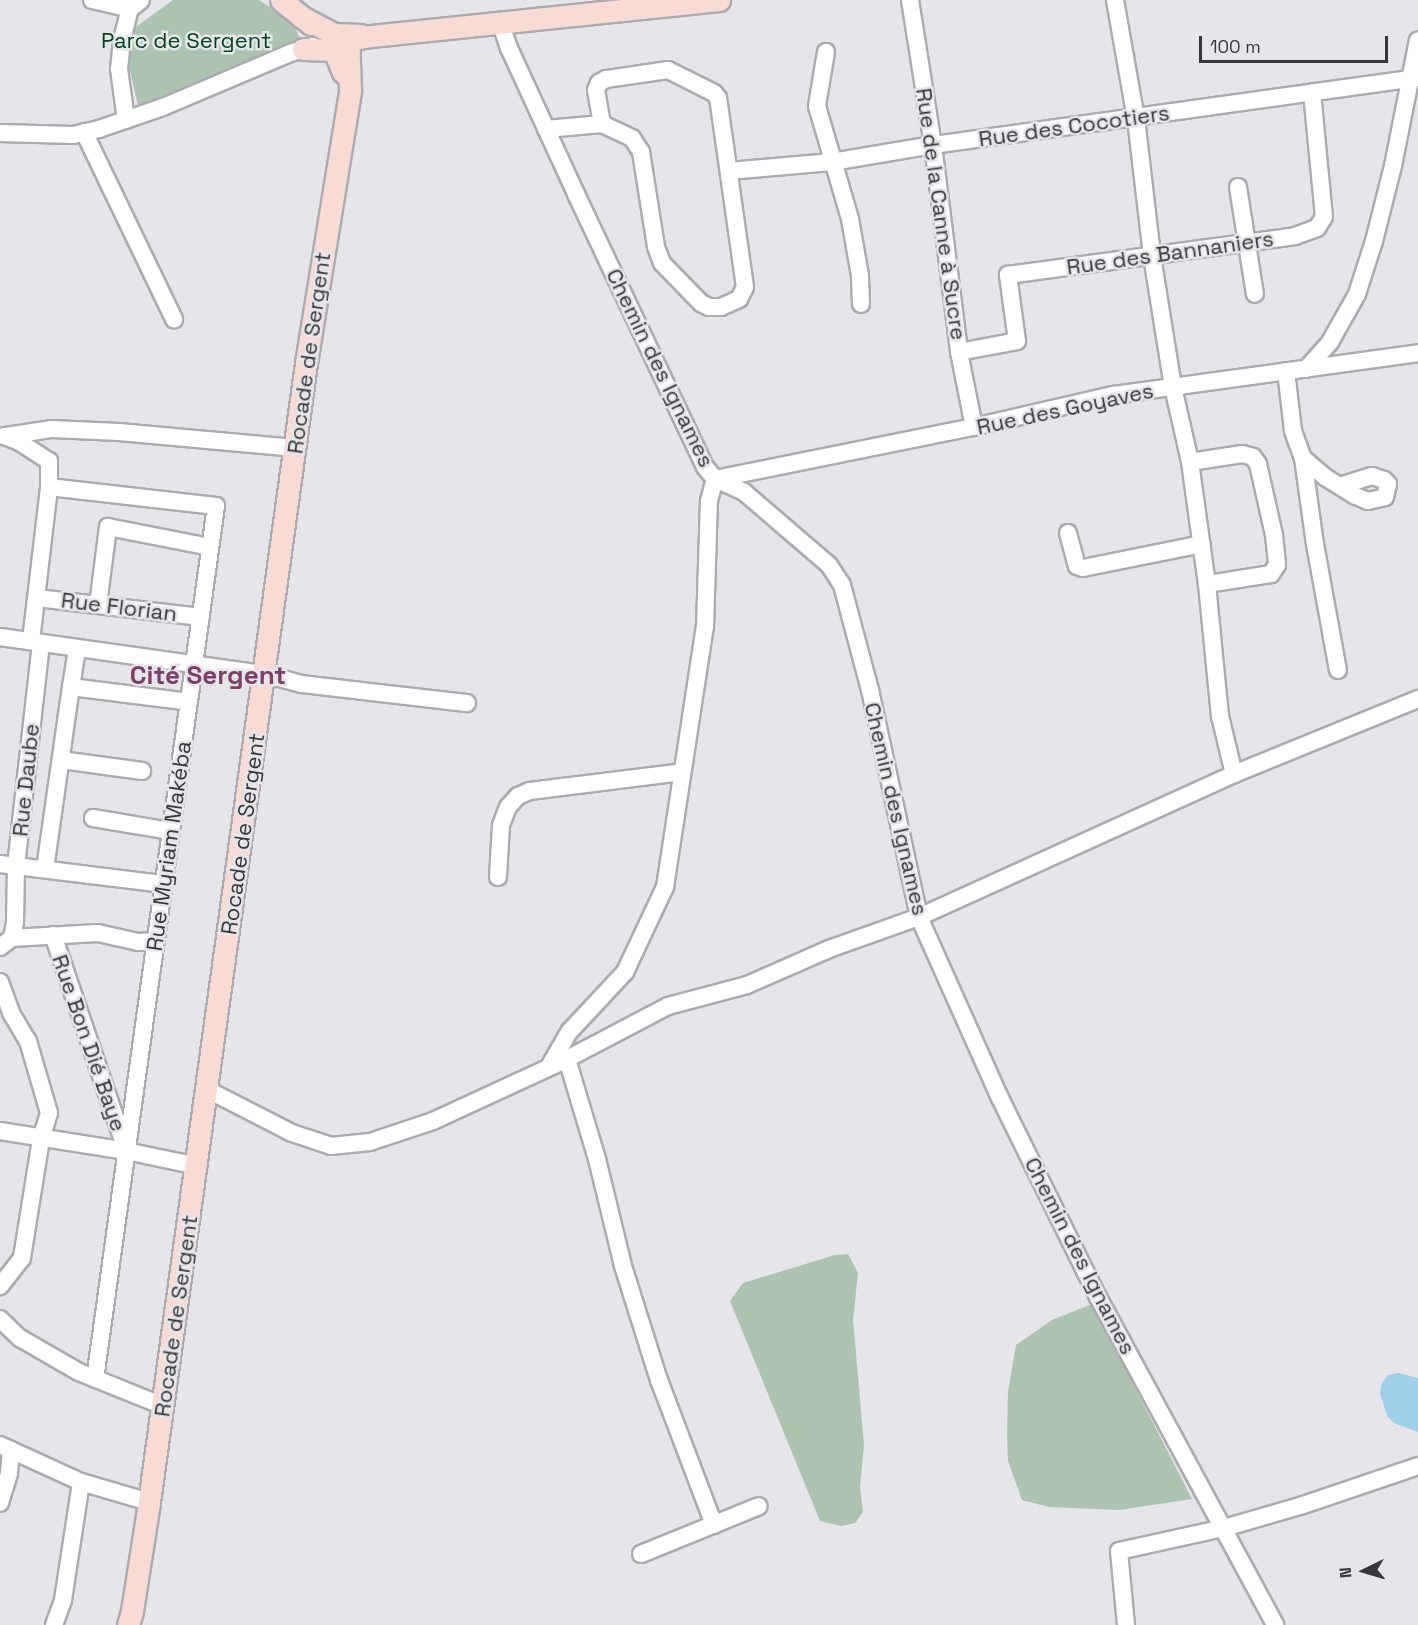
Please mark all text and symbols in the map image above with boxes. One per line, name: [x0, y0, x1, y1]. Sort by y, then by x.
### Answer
scale bar: [1202, 24, 1391, 62]
park label: Parc de Sergent: [101, 28, 271, 54]
text: 100 m: [1210, 35, 1261, 58]
street label: Rue de la Canne à Sucre: [910, 86, 972, 342]
street label: Rue des Cocotiers: [977, 100, 1171, 152]
street label: Rue des Bannaniers: [1065, 225, 1275, 281]
street label: Rocade de Sergent: [282, 250, 336, 456]
street label: Chemin des Ignames: [600, 264, 720, 472]
street label: Rue des Goyaves: [974, 377, 1156, 441]
street label: Rue Florian: [59, 587, 179, 627]
district label: Cité Sergent: [130, 660, 286, 692]
street label: Chemin des Ignames: [859, 700, 933, 918]
street label: Rue Daube: [7, 722, 45, 838]
street label: Rocade de Sergent: [216, 731, 270, 937]
street label: Rue Myriam Makéba: [141, 739, 197, 953]
street label: Rue Bon Dié Baye: [46, 951, 132, 1135]
street label: Chemin des Ignames: [1019, 1153, 1141, 1359]
street label: Rocade de Sergent: [149, 1213, 203, 1419]
north arrow: [1334, 1541, 1394, 1601]
text: N: [1335, 1566, 1356, 1579]

